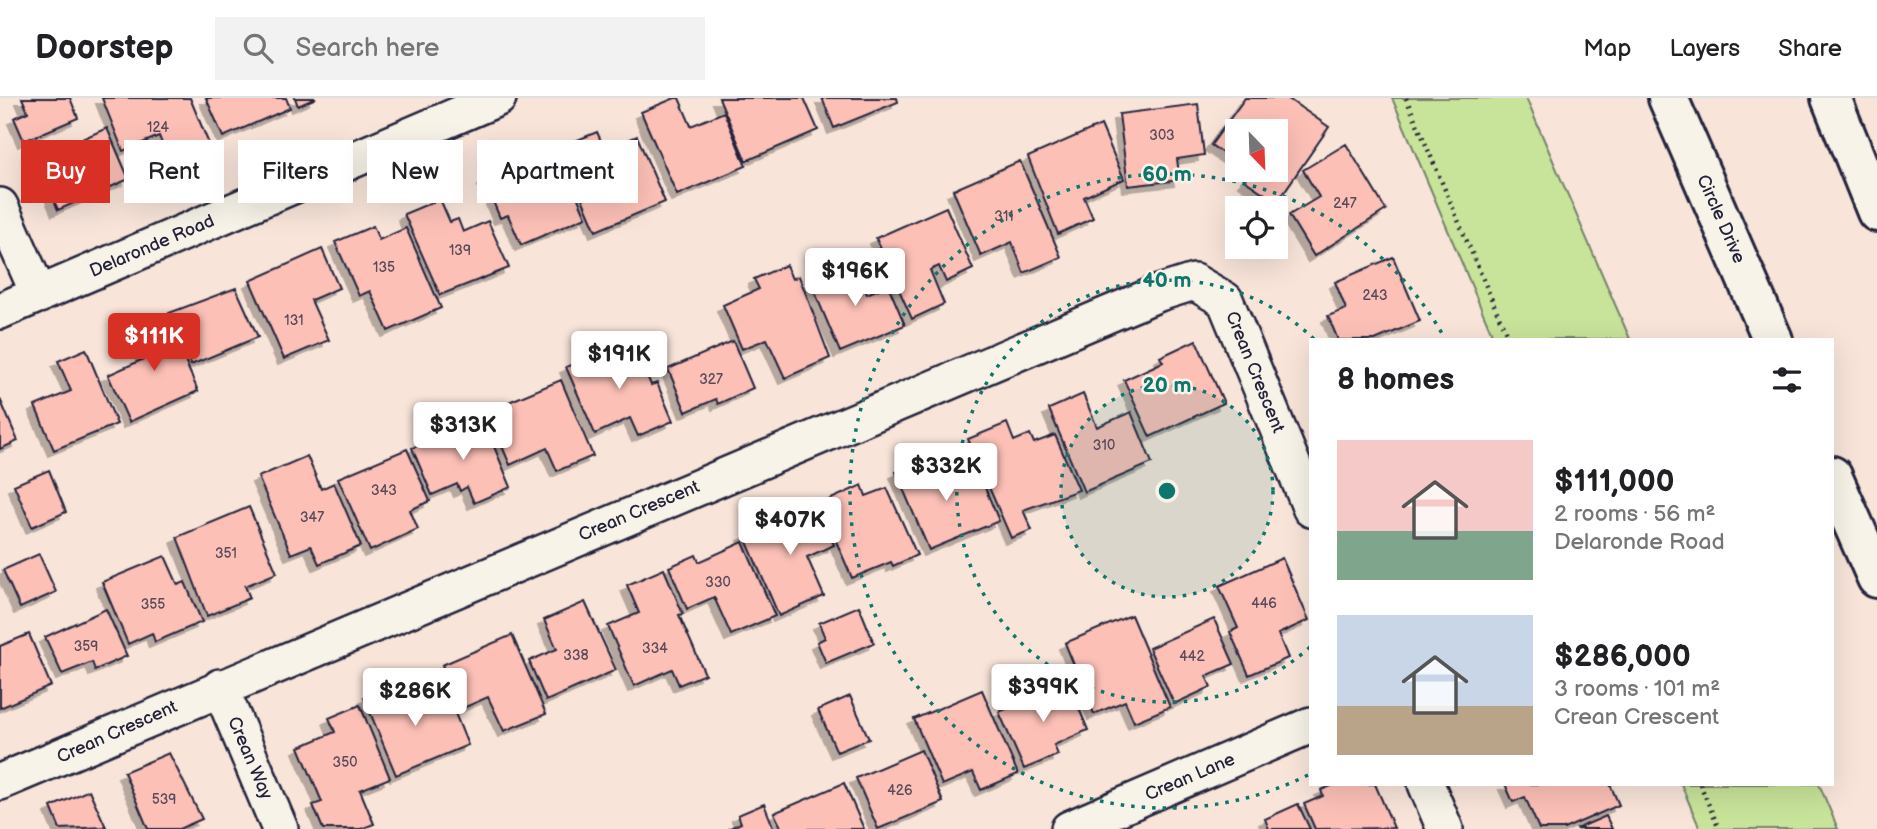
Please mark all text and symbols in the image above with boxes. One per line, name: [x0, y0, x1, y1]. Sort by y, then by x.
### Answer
search box: [215, 17, 705, 80]
text: Doorstep: [35, 28, 173, 68]
icon: search: [239, 29, 277, 67]
text: Search here: [295, 33, 439, 64]
text: Map: [1583, 34, 1631, 63]
text: Layers: [1669, 34, 1740, 63]
text: Share: [1778, 34, 1842, 63]
house number: 124: [147, 119, 169, 136]
north arrow: [1225, 119, 1288, 182]
map controls: [1225, 119, 1288, 259]
house number: 303: [1149, 127, 1175, 144]
chip: Buy: [21, 140, 110, 203]
chip: Rent: [124, 140, 224, 203]
chip: Filters: [238, 140, 353, 203]
chip: New: [367, 140, 463, 203]
chip: Apartment: [477, 140, 638, 203]
text: 60 m: [1142, 162, 1192, 187]
street label: Circle Drive: [1692, 172, 1750, 267]
house number: 247: [1333, 195, 1357, 212]
button: locate: [1225, 196, 1288, 259]
house number: 311: [994, 208, 1014, 225]
street label: Delaronde Road: [86, 210, 218, 282]
house number: 139: [449, 242, 471, 259]
pin: $196K: [806, 248, 904, 308]
text: $196K: [821, 257, 889, 285]
house number: 135: [373, 259, 395, 276]
text: 40 m: [1142, 268, 1192, 293]
house number: 243: [1362, 287, 1388, 304]
street label: Crean Crescent: [1221, 308, 1289, 436]
house number: 131: [284, 312, 304, 329]
pin: $111K: [105, 314, 203, 373]
text: $111K: [124, 322, 184, 350]
pin: $191K: [570, 331, 668, 391]
text: $191K: [587, 340, 651, 368]
icon: filters: [1768, 361, 1806, 399]
text: 8 homes: [1337, 362, 1454, 398]
house number: 327: [699, 371, 723, 388]
text: 20 m: [1143, 373, 1191, 398]
pin: $313K: [414, 402, 512, 462]
text: $313K: [429, 411, 497, 439]
house number: 310: [1093, 437, 1115, 454]
pin: $332K: [897, 444, 995, 503]
text: $332K: [910, 452, 982, 480]
text: $111,000: [1554, 464, 1674, 500]
icon: home: [1393, 468, 1477, 552]
street label: Crean Crescent: [575, 476, 703, 546]
centre of rings: [1155, 479, 1179, 503]
house number: 343: [371, 482, 397, 499]
pin: $407K: [741, 498, 839, 557]
text: 2 rooms · 56 m²: [1554, 500, 1716, 528]
text: $407K: [754, 506, 826, 534]
house number: 347: [300, 509, 324, 526]
text: Delaronde Road: [1554, 528, 1725, 556]
house number: 351: [215, 545, 237, 562]
house number: 330: [705, 574, 731, 591]
house number: 446: [1251, 595, 1277, 612]
house number: 355: [141, 596, 165, 613]
house number: 359: [74, 638, 98, 655]
text: $286,000: [1554, 639, 1691, 675]
house number: 334: [642, 640, 668, 657]
icon: home: [1393, 643, 1477, 727]
house number: 338: [563, 647, 589, 664]
house number: 442: [1179, 648, 1205, 665]
pin: $399K: [994, 664, 1092, 724]
pin: $286K: [366, 668, 464, 728]
text: $399K: [1007, 673, 1079, 701]
text: 3 rooms · 101 m²: [1554, 675, 1720, 703]
text: $286K: [379, 677, 451, 705]
street label: Crean Crescent: [54, 696, 181, 768]
text: Crean Crescent: [1554, 703, 1719, 731]
street label: Crean Way: [223, 713, 277, 803]
street label: Crean Lane: [1142, 749, 1238, 805]
house number: 350: [333, 754, 357, 771]
house number: 426: [887, 782, 913, 799]
house number: 539: [152, 791, 176, 808]

